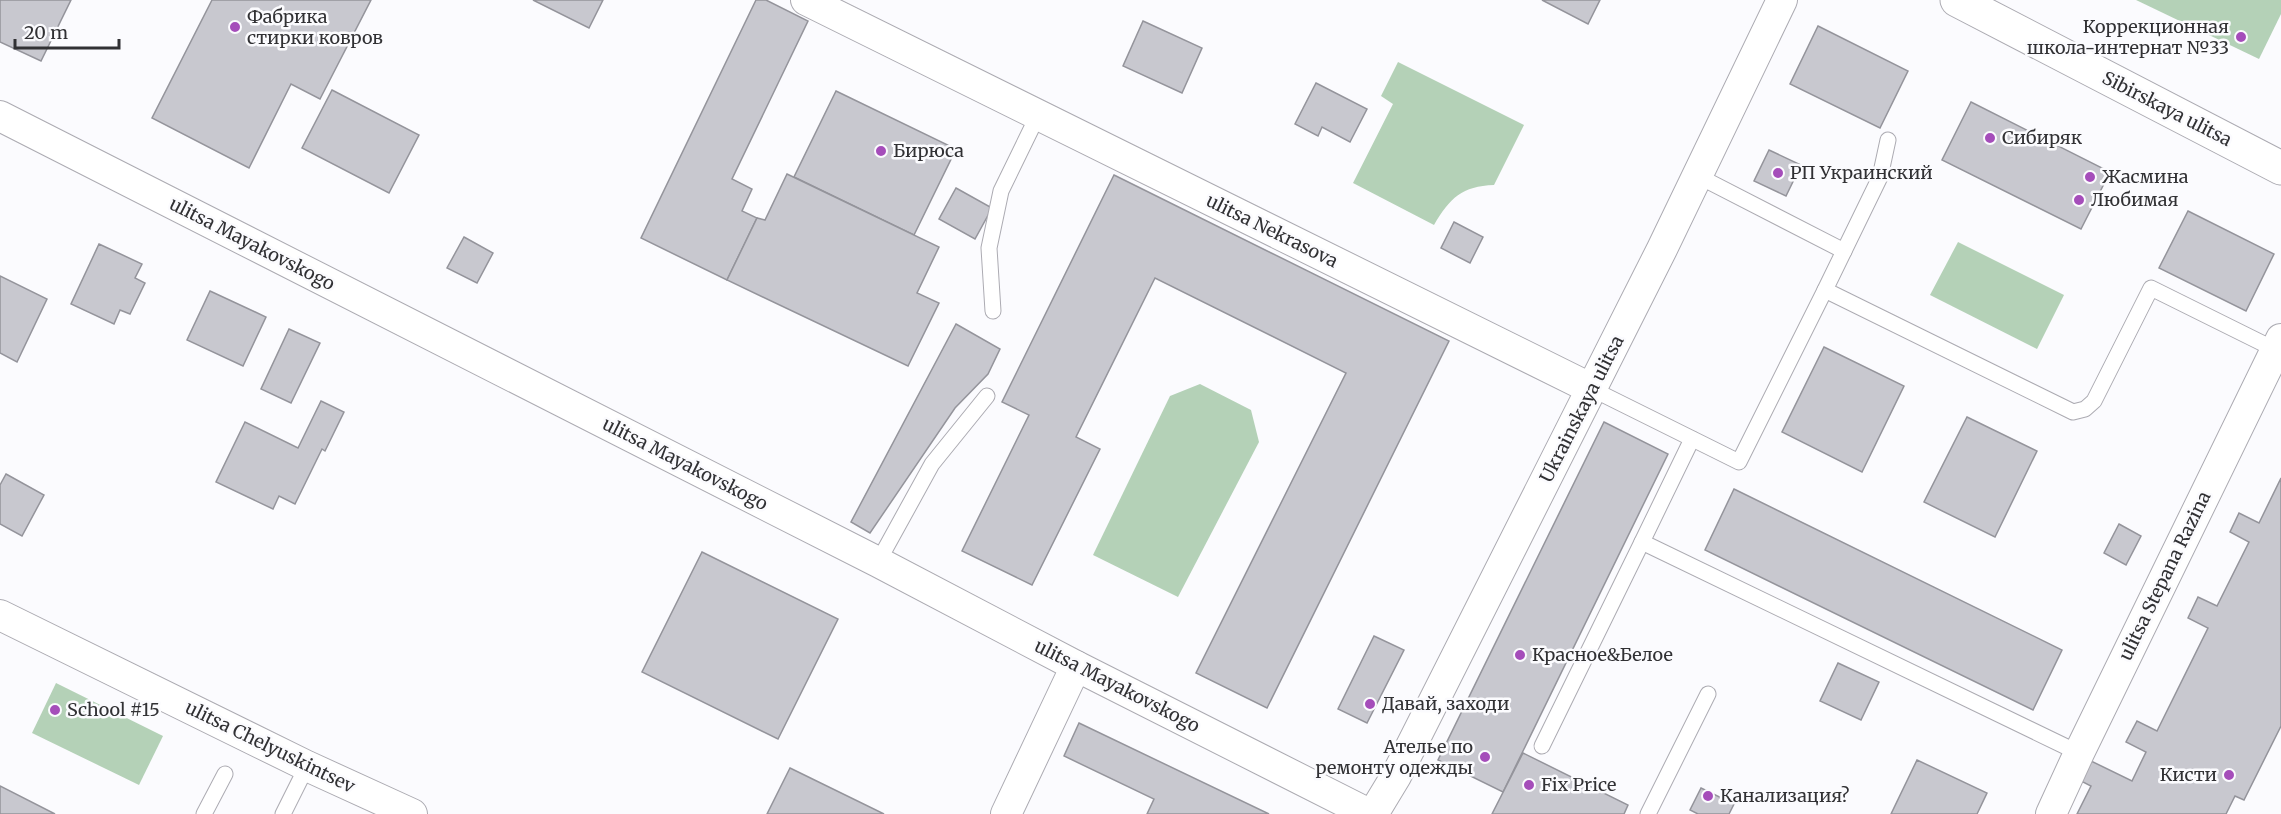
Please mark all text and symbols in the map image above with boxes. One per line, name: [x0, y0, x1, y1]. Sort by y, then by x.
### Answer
place label: Фабрика стирки ковров: [247, 5, 383, 49]
scale bar: [15, 12, 118, 50]
place label: Коррекционная школа-интернат №33: [2027, 15, 2229, 59]
marker: Фабрика стирки ковров: [228, 20, 242, 34]
text: 20 m: [24, 21, 68, 44]
marker: Коррекционная школа-интернат №33: [2234, 30, 2248, 44]
street label: Sibirskaya ulitsa: [2099, 66, 2236, 151]
place label: Сибиряк: [2002, 126, 2083, 149]
marker: Сибиряк: [1983, 131, 1997, 145]
place label: Бирюса: [893, 139, 964, 162]
marker: Бирюса: [874, 144, 888, 158]
place label: РП Украинский: [1790, 161, 1933, 184]
place label: Жасмина: [2102, 165, 2189, 188]
marker: РП Украинский: [1771, 166, 1785, 180]
marker: Жасмина: [2083, 170, 2097, 184]
place label: Любимая: [2091, 188, 2179, 211]
street label: ulitsa Nekrasova: [1203, 189, 1342, 273]
street label: ulitsa Mayakovskogo: [166, 192, 339, 295]
marker: Любимая: [2072, 193, 2086, 207]
street label: Ukrainskaya ulitsa: [1535, 331, 1629, 486]
street label: ulitsa Mayakovskogo: [599, 412, 772, 515]
street label: ulitsa Stepana Razina: [2114, 487, 2216, 664]
street label: ulitsa Mayakovskogo: [1031, 634, 1204, 737]
place label: Красное&Белое: [1532, 643, 1673, 666]
marker: Красное&Белое: [1513, 648, 1527, 662]
place label: Давай, заходи: [1382, 692, 1509, 715]
street label: ulitsa Chelyuskintsev: [182, 695, 359, 798]
marker: Давай, заходи: [1363, 697, 1377, 711]
place label: School #15: [67, 698, 160, 721]
marker: School #15: [48, 703, 62, 717]
place label: Ателье по ремонту одежды: [1315, 735, 1473, 779]
marker: Ателье по ремонту одежды: [1478, 750, 1492, 764]
place label: Кисти: [2160, 763, 2217, 786]
marker: Кисти: [2222, 768, 2236, 782]
place label: Fix Price: [1541, 773, 1616, 796]
marker: Fix Price: [1522, 778, 1536, 792]
place label: Канализация?: [1720, 784, 1850, 807]
marker: Канализация?: [1701, 789, 1715, 803]

